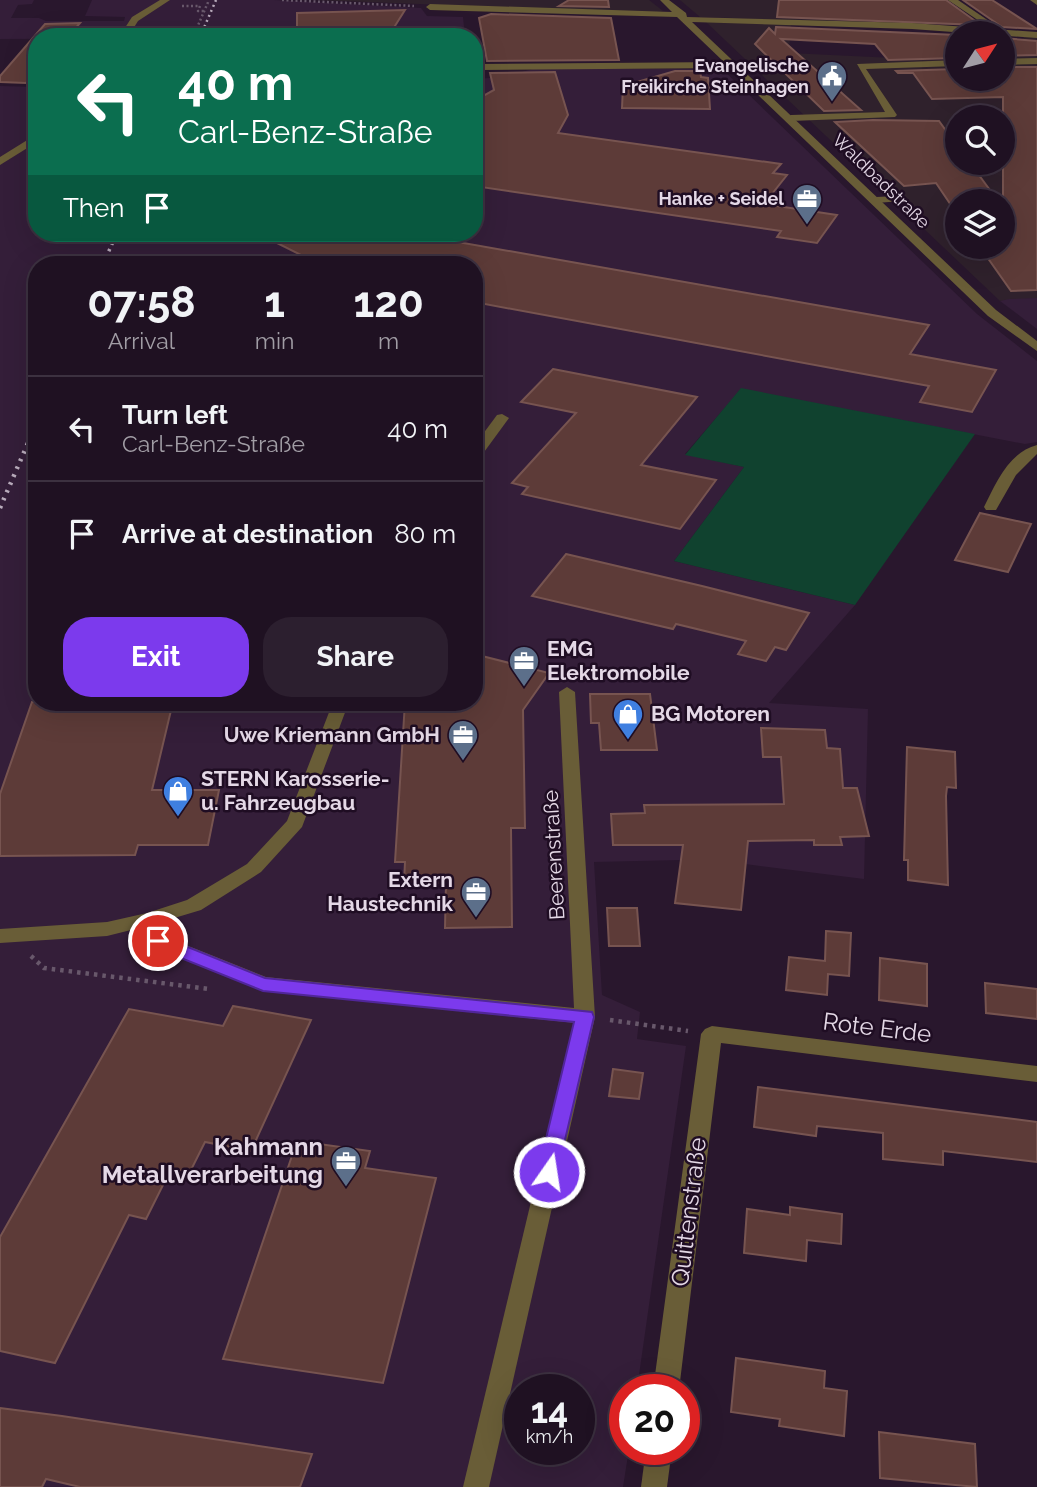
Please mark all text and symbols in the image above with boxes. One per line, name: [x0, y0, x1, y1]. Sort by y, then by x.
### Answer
north arrow: [945, 21, 1015, 91]
map controls: [945, 21, 1015, 259]
text: 40 m: [178, 54, 293, 111]
place label: Evangelische Freikirche Steinhagen: [621, 55, 809, 97]
icon: left: [63, 56, 154, 147]
public building icon: Evangelische Freikirche Steinhagen: [815, 59, 849, 103]
button: search: [945, 105, 1015, 175]
text: Carl-Benz-Straße: [178, 113, 433, 150]
street label: Waldbadstraße: [828, 129, 935, 233]
office icon: Hanke + Seidel: [790, 182, 824, 226]
place label: Hanke + Seidel: [658, 188, 784, 209]
icon: arrive: [138, 189, 176, 227]
button: layers: [945, 189, 1015, 259]
text: Then: [63, 193, 124, 223]
text: 07:58: [87, 278, 196, 327]
text: 1: [264, 278, 285, 327]
text: 120: [354, 278, 424, 327]
text: Arrival: [108, 327, 175, 354]
text: min: [255, 327, 294, 354]
text: m: [378, 327, 399, 354]
text: Turn left: [122, 400, 228, 430]
icon: left: [63, 410, 101, 448]
text: 40 m: [387, 414, 448, 444]
text: Carl-Benz-Straße: [122, 430, 305, 457]
icon: arrive: [63, 515, 101, 553]
text: Arrive at destination: [122, 519, 373, 549]
text: 80 m: [394, 519, 456, 549]
button: Exit: [63, 617, 249, 697]
button: Share: [263, 617, 448, 697]
place label: EMG Elektromobile: [547, 636, 690, 685]
office icon: EMG Elektromobile: [507, 644, 541, 688]
shop icon: BG Motoren: [611, 697, 645, 741]
place label: BG Motoren: [651, 701, 770, 726]
office icon: Uwe Kriemann GmbH: [446, 718, 480, 762]
place label: Uwe Kriemann GmbH: [224, 722, 440, 747]
place label: STERN Karosserie- u. Fahrzeugbau: [201, 766, 389, 815]
shop icon: STERN Karosserie- u. Fahrzeugbau: [161, 774, 195, 818]
street label: Beerenstraße: [538, 789, 569, 921]
place label: Extern Haustechnik: [327, 867, 453, 916]
office icon: Extern Haustechnik: [459, 875, 493, 919]
pin: [128, 911, 188, 971]
icon: arrive: [139, 922, 177, 960]
street label: Rote Erde: [821, 1006, 933, 1049]
place label: Kahmann Metallverarbeitung: [102, 1132, 323, 1189]
position arrow: [512, 1135, 586, 1209]
street label: Quittenstraße: [665, 1136, 712, 1288]
office icon: Kahmann Metallverarbeitung: [329, 1144, 363, 1188]
speed limit sign: 20: [609, 1374, 700, 1465]
text: 14: [531, 1390, 568, 1431]
text: km/h: [526, 1426, 573, 1447]

